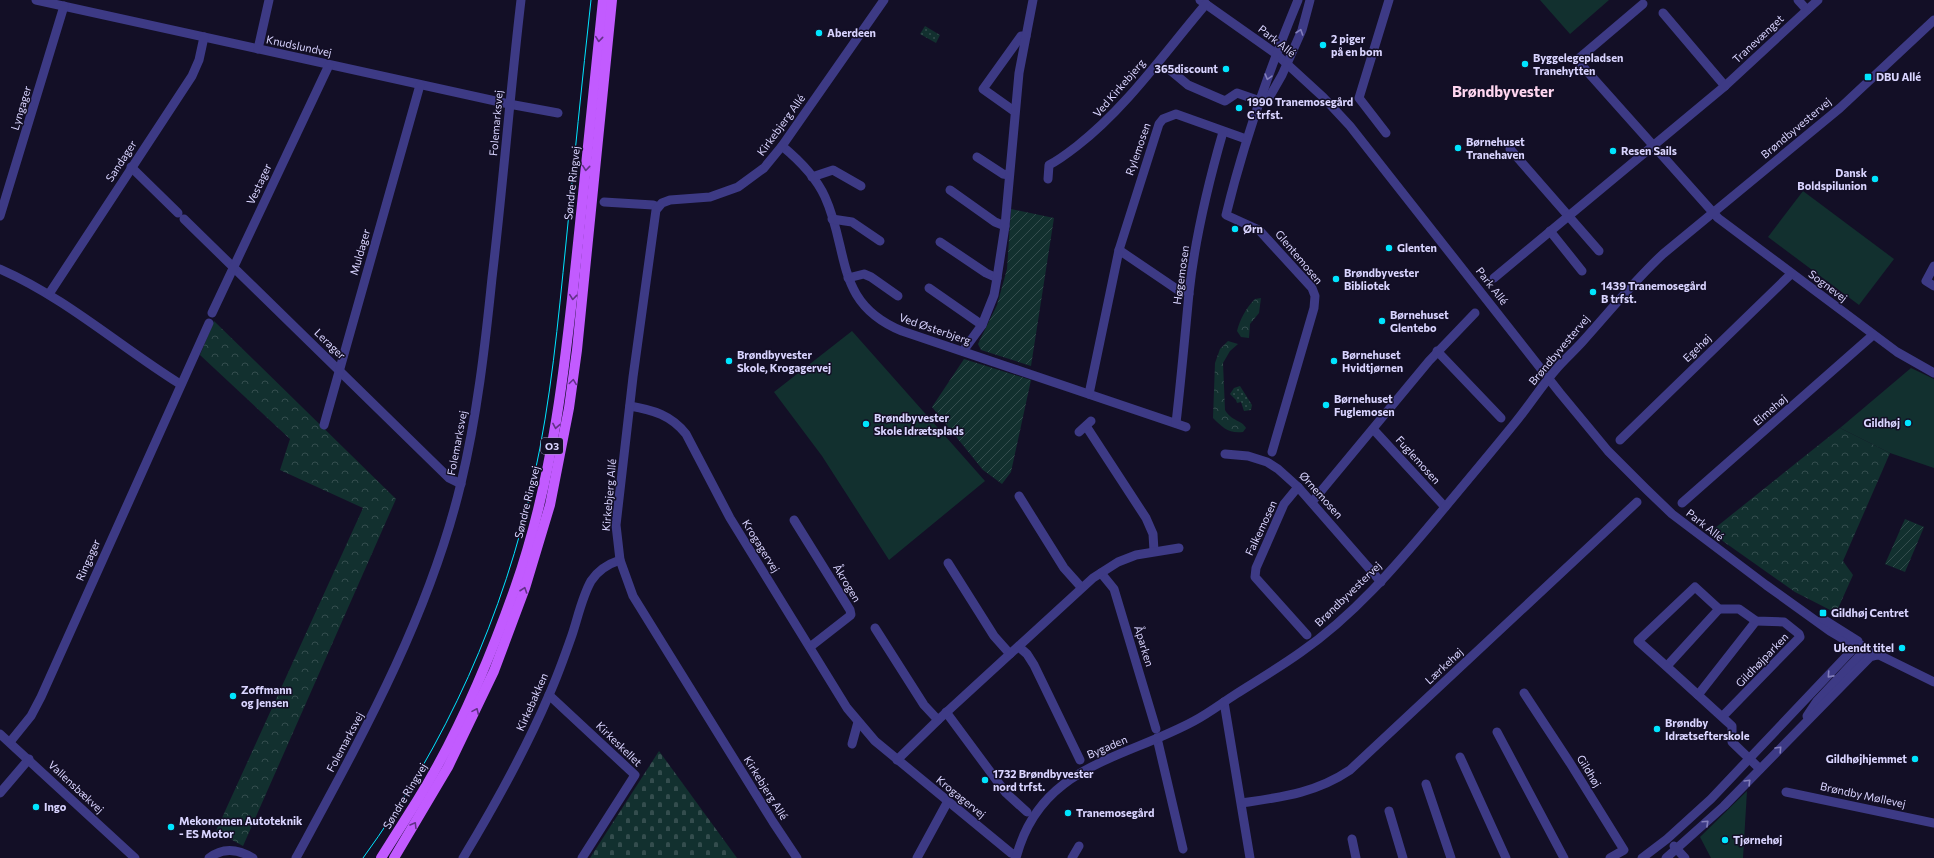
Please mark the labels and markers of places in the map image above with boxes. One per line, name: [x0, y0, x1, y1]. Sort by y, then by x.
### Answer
place label: Aberdeen: [827, 26, 876, 39]
marker: Aberdeen: [814, 28, 824, 38]
place label: 2 piger på en bom: [1331, 32, 1383, 58]
marker: 2 piger på en bom: [1318, 40, 1328, 50]
place label: Byggelegepladsen Tranehytten: [1533, 51, 1623, 77]
marker: Byggelegepladsen Tranehytten: [1520, 59, 1530, 69]
place label: 365discount: [1155, 62, 1218, 75]
marker: 365discount: [1221, 64, 1231, 74]
place label: DBU Allé: [1876, 70, 1921, 83]
marker: DBU Allé: [1863, 72, 1873, 82]
place label: 1990 Tranemosegård C trfst.: [1247, 95, 1353, 121]
marker: 1990 Tranemosegård C trfst.: [1234, 103, 1244, 113]
place label: Børnehuset Tranehaven: [1466, 135, 1525, 161]
marker: Børnehuset Tranehaven: [1453, 143, 1463, 153]
place label: Resen Sails: [1621, 144, 1677, 157]
marker: Resen Sails: [1608, 146, 1618, 156]
place label: Dansk Boldspilunion: [1797, 166, 1868, 192]
marker: Dansk Boldspilunion: [1870, 174, 1880, 184]
place label: Ørn: [1243, 222, 1263, 235]
marker: Ørn: [1230, 224, 1240, 234]
place label: Glenten: [1397, 241, 1437, 254]
marker: Glenten: [1384, 243, 1394, 253]
place label: Brøndbyvester Bibliotek: [1344, 266, 1419, 292]
marker: Brøndbyvester Bibliotek: [1331, 274, 1341, 284]
place label: 1439 Tranemosegård B trfst.: [1601, 279, 1706, 305]
marker: 1439 Tranemosegård B trfst.: [1588, 287, 1598, 297]
place label: Børnehuset Glentebo: [1390, 308, 1449, 334]
marker: Børnehuset Glentebo: [1377, 316, 1387, 326]
place label: Brøndbyvester Skole, Krogagervej: [737, 348, 831, 374]
place label: Børnehuset Hvidtjørnen: [1342, 348, 1403, 374]
marker: Brøndbyvester Skole, Krogagervej: [724, 356, 734, 366]
marker: Børnehuset Hvidtjørnen: [1329, 356, 1339, 366]
place label: Børnehuset Fuglemosen: [1334, 392, 1395, 418]
marker: Børnehuset Fuglemosen: [1321, 400, 1331, 410]
place label: Brøndbyvester Skole Idrætsplads: [874, 411, 964, 437]
place label: Gildhøj: [1863, 416, 1900, 429]
marker: Gildhøj: [1903, 418, 1913, 428]
marker: Brøndbyvester Skole Idrætsplads: [861, 419, 871, 429]
place label: Gildhøj Centret: [1831, 606, 1909, 619]
marker: Gildhøj Centret: [1818, 608, 1828, 618]
place label: Ukendt titel: [1834, 641, 1894, 654]
marker: Ukendt titel: [1897, 643, 1907, 653]
place label: Zoffmann og Jensen: [241, 683, 292, 710]
marker: Zoffmann og Jensen: [228, 691, 238, 701]
place label: Brøndby Idrætsefterskole: [1665, 716, 1750, 742]
marker: Brøndby Idrætsefterskole: [1652, 724, 1662, 734]
place label: Gildhøjhjemmet: [1826, 752, 1907, 765]
marker: Gildhøjhjemmet: [1910, 754, 1920, 764]
place label: 1732 Brøndbyvester nord trfst.: [993, 767, 1094, 793]
marker: 1732 Brøndbyvester nord trfst.: [980, 775, 990, 785]
place label: Ingo: [44, 800, 67, 813]
marker: Ingo: [31, 802, 41, 812]
place label: Tranemosegård: [1076, 806, 1154, 819]
marker: Tranemosegård: [1063, 808, 1073, 818]
place label: Mekonomen Autoteknik - ES Motor: [179, 814, 303, 840]
marker: Mekonomen Autoteknik - ES Motor: [166, 822, 176, 832]
place label: Tjørnehøj: [1733, 833, 1782, 846]
marker: Tjørnehøj: [1720, 835, 1730, 845]

